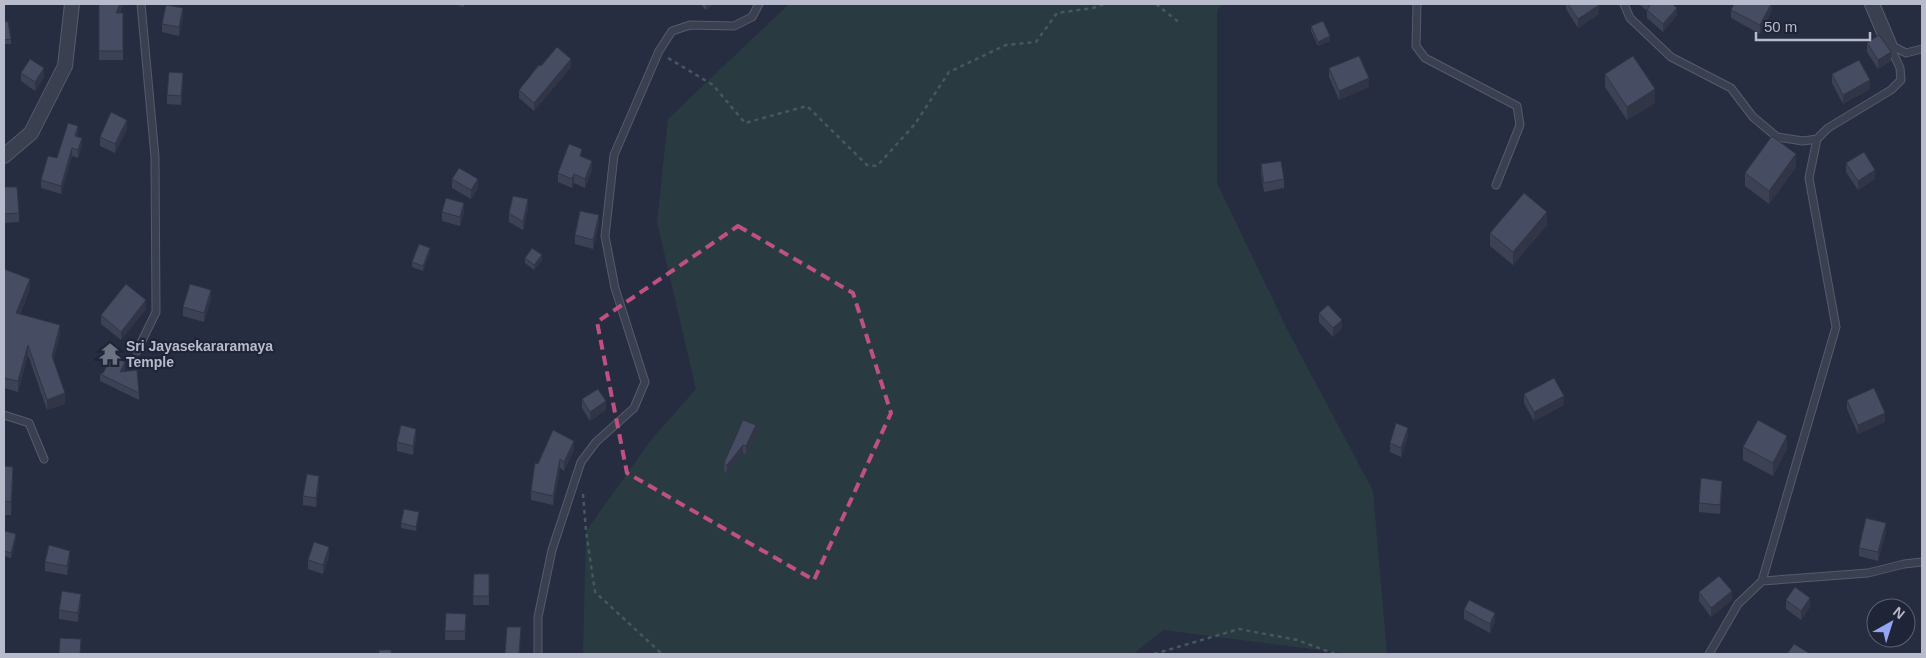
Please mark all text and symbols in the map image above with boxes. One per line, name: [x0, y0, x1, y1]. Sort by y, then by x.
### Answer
scale bar: [1756, 10, 1870, 42]
text: 50 m: [1764, 18, 1797, 35]
place label: Sri Jayasekararamaya Temple: [126, 338, 273, 370]
temple icon: Sri Jayasekararamaya Temple: [97, 341, 123, 367]
north arrow: [1866, 598, 1916, 648]
text: N: [1890, 603, 1908, 622]

